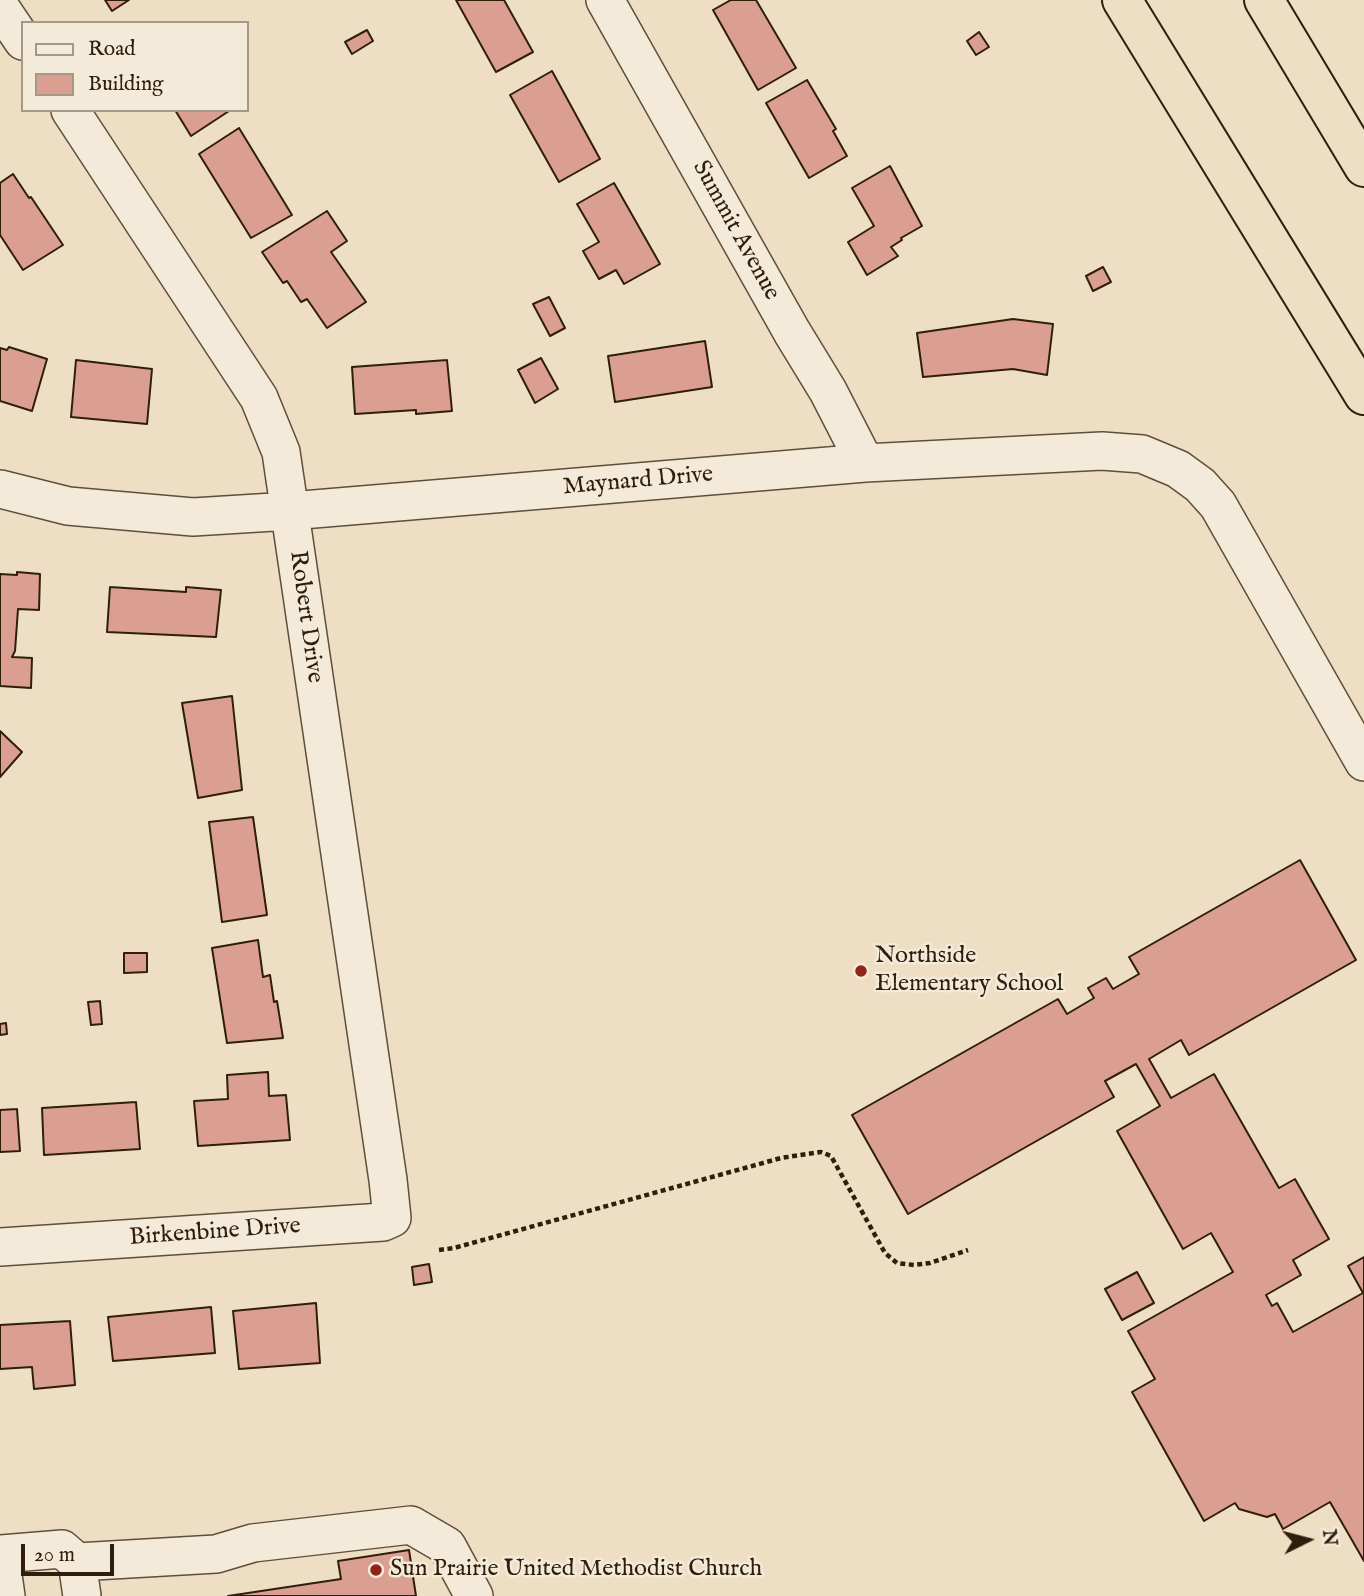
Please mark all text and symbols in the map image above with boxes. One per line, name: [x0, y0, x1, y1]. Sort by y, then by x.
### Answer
legend: [21, 21, 248, 112]
text: Road: [88, 36, 135, 63]
text: Building: [88, 71, 163, 98]
street label: Summit Avenue: [685, 156, 785, 306]
street label: Maynard Drive: [562, 461, 714, 503]
street label: Robert Drive: [281, 549, 329, 685]
place label: Northside Elementary School: [875, 943, 1063, 999]
marker: Northside Elementary School: [853, 963, 869, 979]
street label: Birkenbine Drive: [128, 1213, 302, 1253]
north arrow: [1273, 1505, 1343, 1575]
text: N: [1316, 1528, 1342, 1547]
scale bar: [24, 1530, 117, 1574]
text: 20 m: [34, 1542, 75, 1569]
place label: Sun Prairie United Methodist Church: [390, 1556, 762, 1584]
marker: Sun Prairie United Methodist Church: [368, 1562, 384, 1578]

